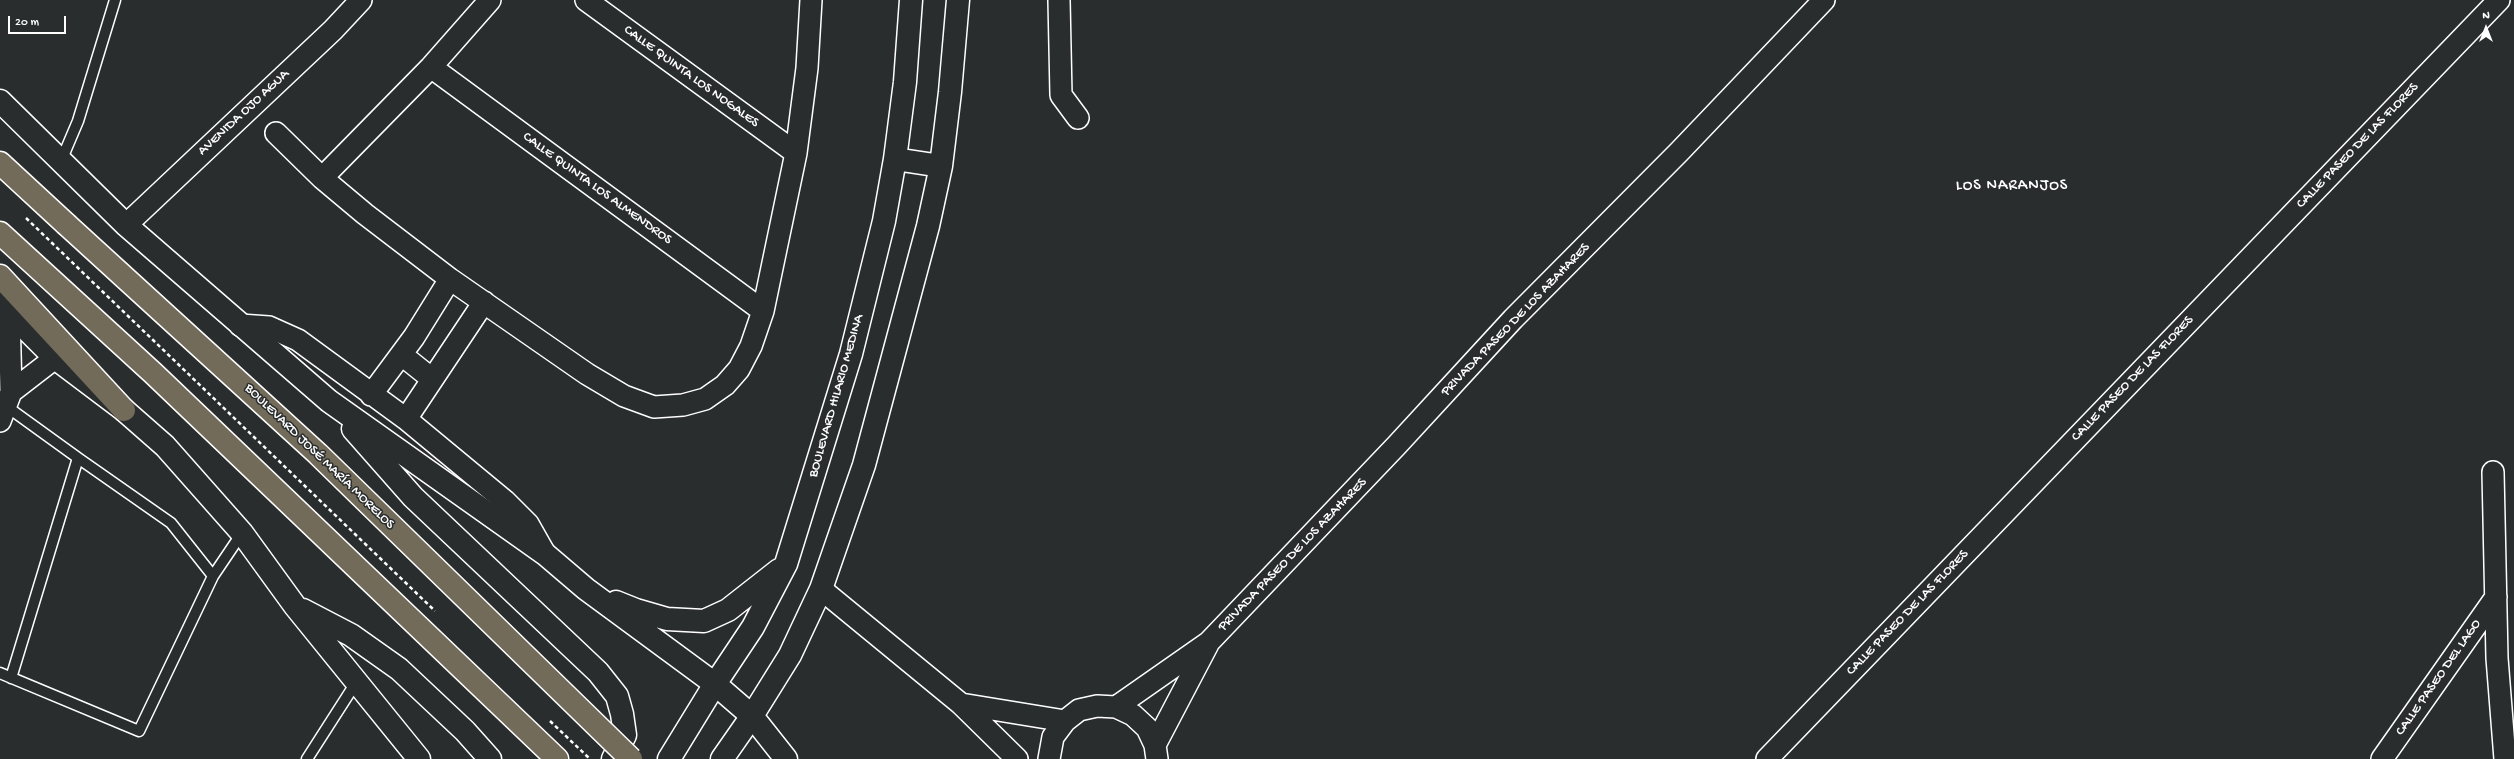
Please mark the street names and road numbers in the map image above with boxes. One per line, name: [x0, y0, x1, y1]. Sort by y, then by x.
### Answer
street label: CALLE QUINTA LOS NOGALES: [620, 22, 762, 132]
street label: AVENIDA OJO AGUA: [195, 66, 293, 160]
street label: CALLE PASEO DE LAS FLORES: [2293, 79, 2423, 213]
street label: CALLE QUINTA LOS ALMENDROS: [519, 129, 675, 249]
street label: PRIVADA PASEO DE LOS AZAHARES: [1438, 240, 1594, 400]
street label: CALLE PASEO DE LAS FLORES: [2068, 312, 2198, 446]
street label: BOULEVARD HILARIO MEDINA: [806, 313, 868, 479]
street label: BOULEVARD JOSÉ MARÍA MORELOS: [240, 381, 398, 533]
street label: PRIVADA PASEO DE LOS AZAHARES: [1215, 475, 1371, 635]
street label: CALLE PASEO DE LAS FLORES: [1843, 546, 1973, 680]
street label: CALLE PASEO DEL LAGO: [2393, 617, 2485, 739]

